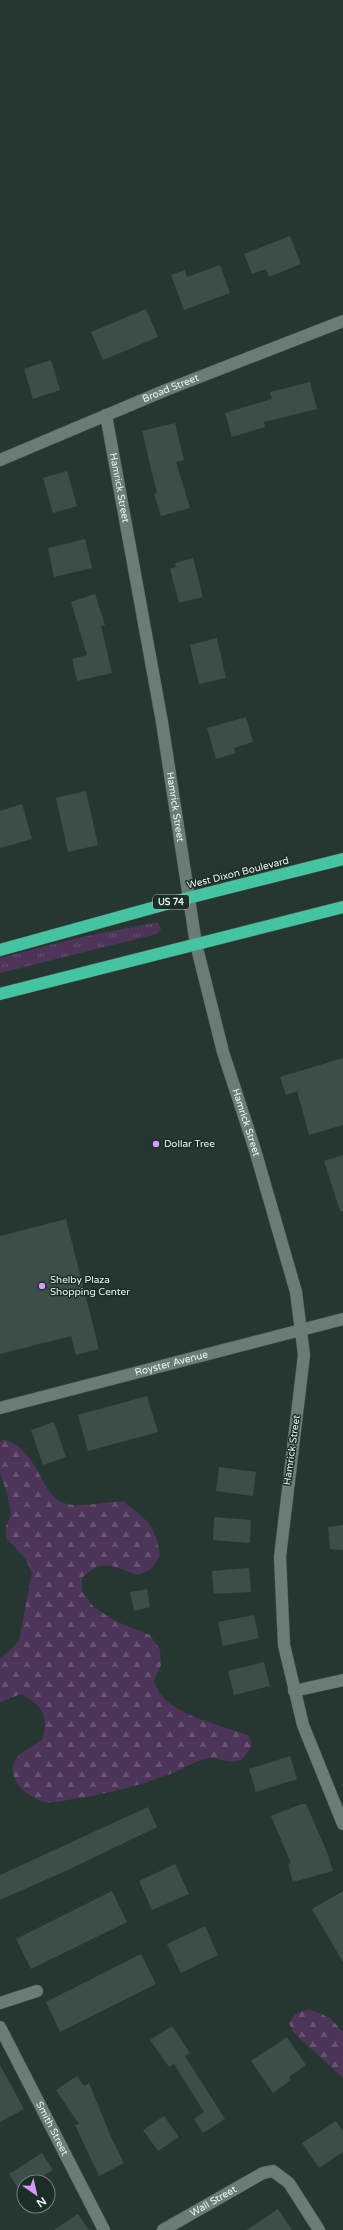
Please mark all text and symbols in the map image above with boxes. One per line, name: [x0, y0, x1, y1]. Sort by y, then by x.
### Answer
street label: Broad Street: [141, 372, 201, 405]
street label: Hamrick Street: [107, 452, 132, 524]
street label: Hamrick Street: [164, 771, 186, 843]
street label: West Dixon Boulevard: [186, 855, 290, 891]
road number: US 74: [153, 895, 189, 909]
street label: Hamrick Street: [229, 1087, 263, 1158]
place label: Dollar Tree: [164, 1138, 215, 1150]
marker: Dollar Tree: [151, 1139, 161, 1149]
place label: Shelby Plaza Shopping Center: [50, 1274, 130, 1298]
marker: Shelby Plaza Shopping Center: [37, 1281, 47, 1291]
street label: Royster Avenue: [134, 1348, 209, 1379]
street label: Hamrick Street: [281, 1414, 303, 1486]
street label: Smith Street: [33, 2099, 71, 2158]
north arrow: [16, 2174, 56, 2214]
street label: Wall Street: [188, 2183, 239, 2219]
text: N: [34, 2194, 49, 2210]

